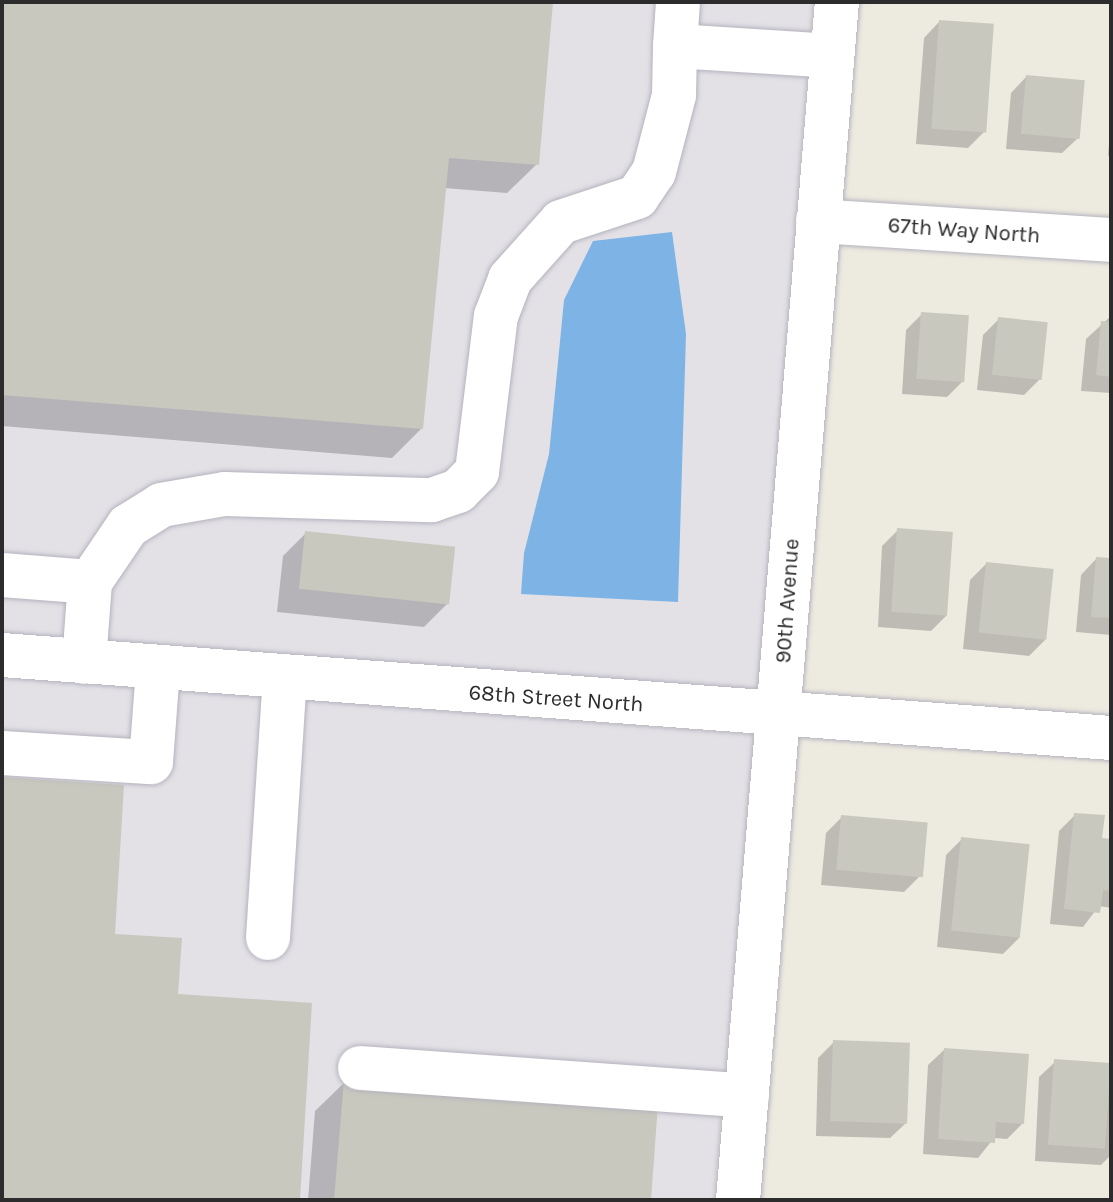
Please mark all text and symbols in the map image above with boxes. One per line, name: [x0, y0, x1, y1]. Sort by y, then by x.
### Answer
street label: 67th Way North: [887, 213, 1041, 249]
street label: 90th Avenue: [770, 538, 806, 664]
street label: 68th Street North: [468, 680, 644, 718]

